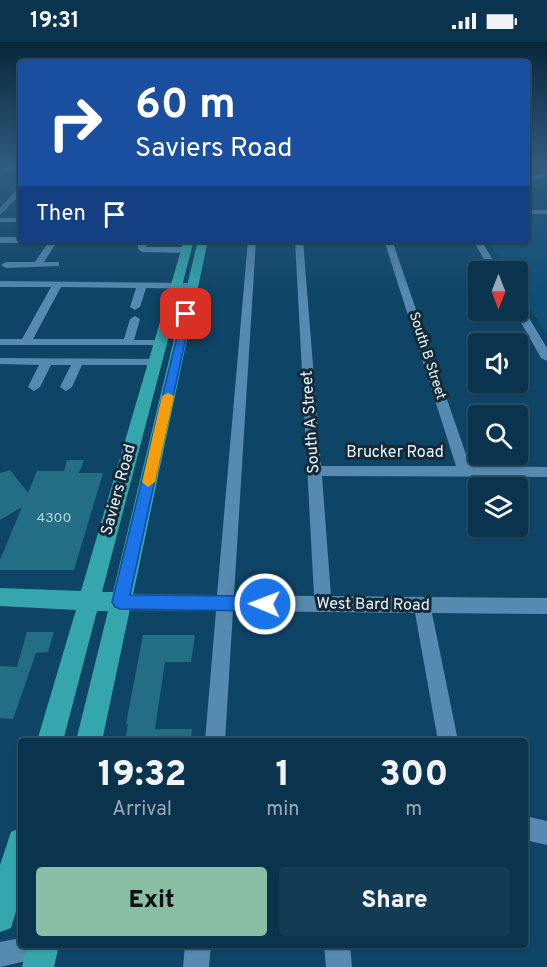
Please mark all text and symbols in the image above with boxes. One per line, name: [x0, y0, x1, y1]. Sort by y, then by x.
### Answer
text: 19:31: [30, 8, 80, 35]
text: 60 m: [135, 80, 236, 133]
icon: right: [36, 84, 114, 162]
text: Saviers Road: [135, 132, 293, 166]
icon: arrive: [98, 198, 131, 231]
text: Then: [36, 201, 86, 228]
north arrow: [468, 261, 528, 321]
map controls: [468, 261, 528, 537]
pin: [160, 288, 211, 339]
icon: arrive: [169, 297, 202, 330]
street label: South B Street: [405, 310, 449, 402]
button: sound: [468, 333, 528, 393]
street label: South A Street: [297, 370, 325, 474]
button: search: [468, 405, 528, 465]
street label: Saviers Road: [97, 442, 141, 538]
street label: Brucker Road: [346, 443, 444, 463]
button: layers: [468, 477, 528, 537]
house number: 4300: [37, 510, 71, 527]
position arrow: [233, 572, 297, 636]
street label: West Bard Road: [316, 594, 430, 616]
text: 19:32: [98, 753, 187, 799]
text: 1: [276, 753, 290, 799]
text: 300: [379, 753, 448, 799]
text: Arrival: [112, 797, 172, 823]
text: min: [266, 797, 300, 823]
text: m: [405, 797, 422, 823]
button: Exit: [36, 867, 267, 936]
button: Share: [279, 867, 510, 936]

